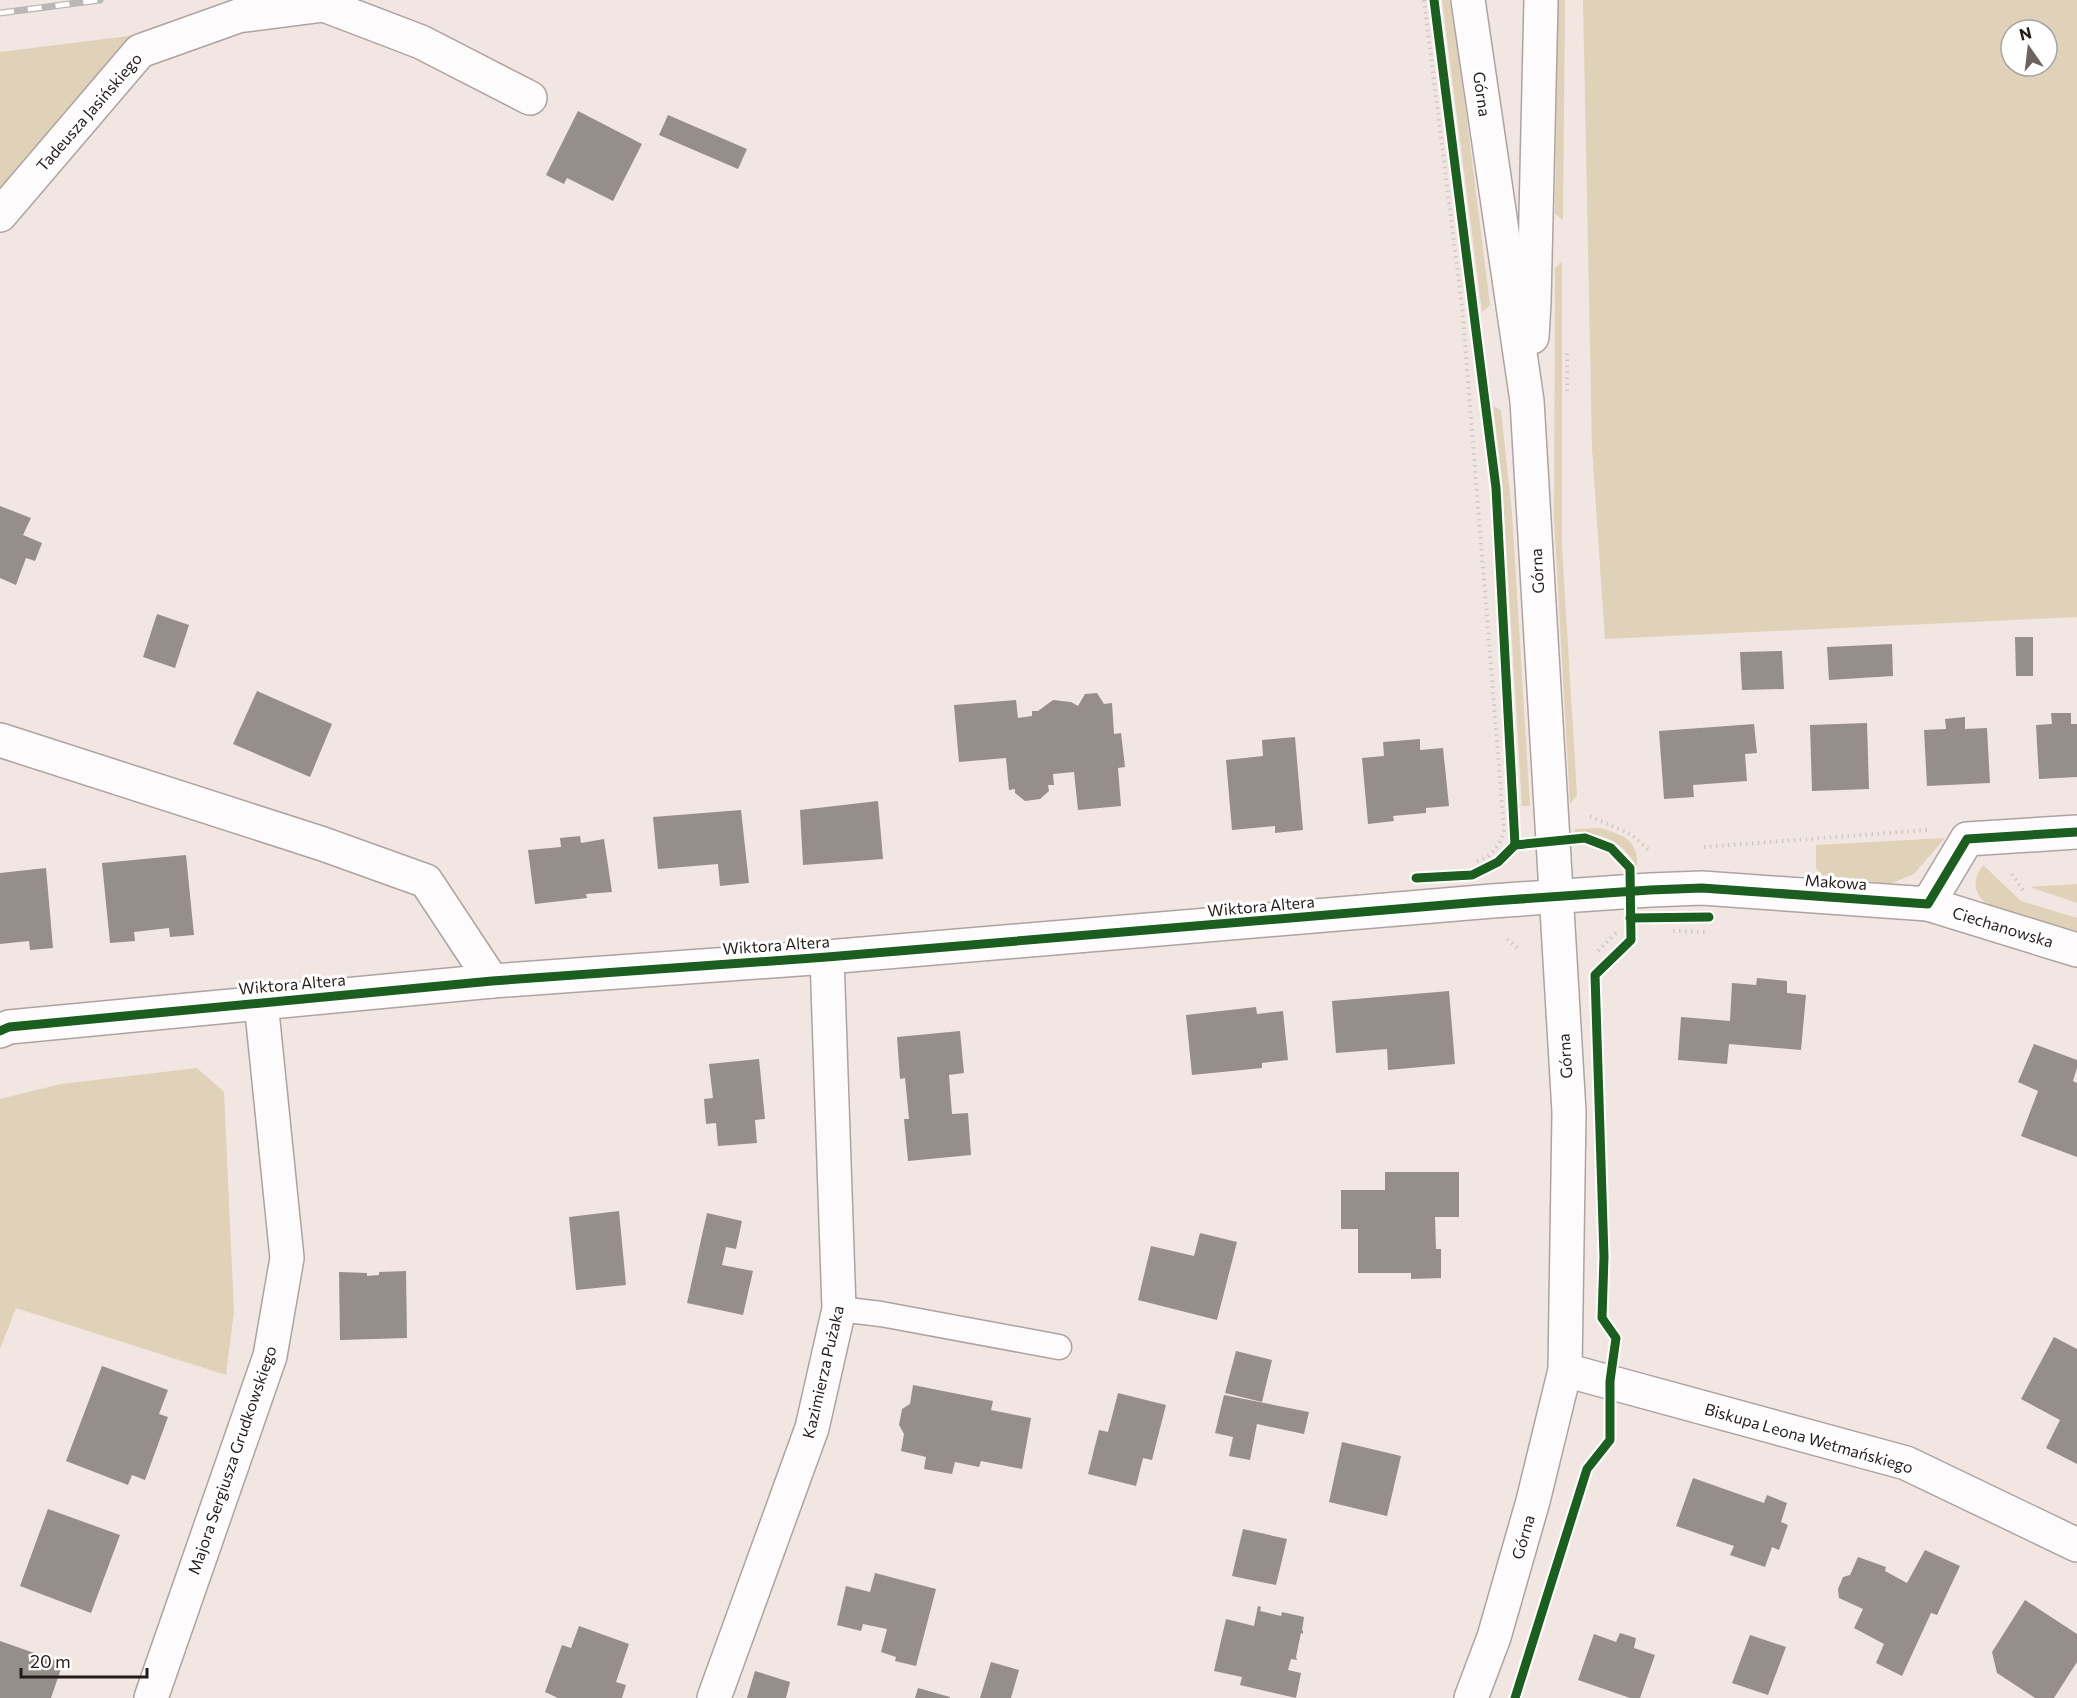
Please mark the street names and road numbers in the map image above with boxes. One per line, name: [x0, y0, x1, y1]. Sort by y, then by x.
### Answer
street label: Tadeusza Jasińskiego: [32, 49, 145, 175]
street label: Górna: [1470, 70, 1495, 118]
street label: Górna: [1526, 548, 1547, 594]
street label: Makowa: [1804, 870, 1868, 893]
street label: Wiktora Altera: [1207, 891, 1315, 920]
street label: Ciechanowska: [1950, 902, 2056, 951]
street label: Wiktora Altera: [722, 931, 830, 958]
street label: Wiktora Altera: [238, 969, 346, 998]
street label: Górna: [1553, 1033, 1576, 1079]
street label: Kazimierza Pużaka: [798, 1304, 847, 1440]
street label: Majora Sergiusza Grudkowskiego: [183, 1343, 280, 1577]
street label: Biskupa Leona Wetmańskiego: [1703, 1399, 1916, 1476]
street label: Górna: [1507, 1513, 1538, 1561]

